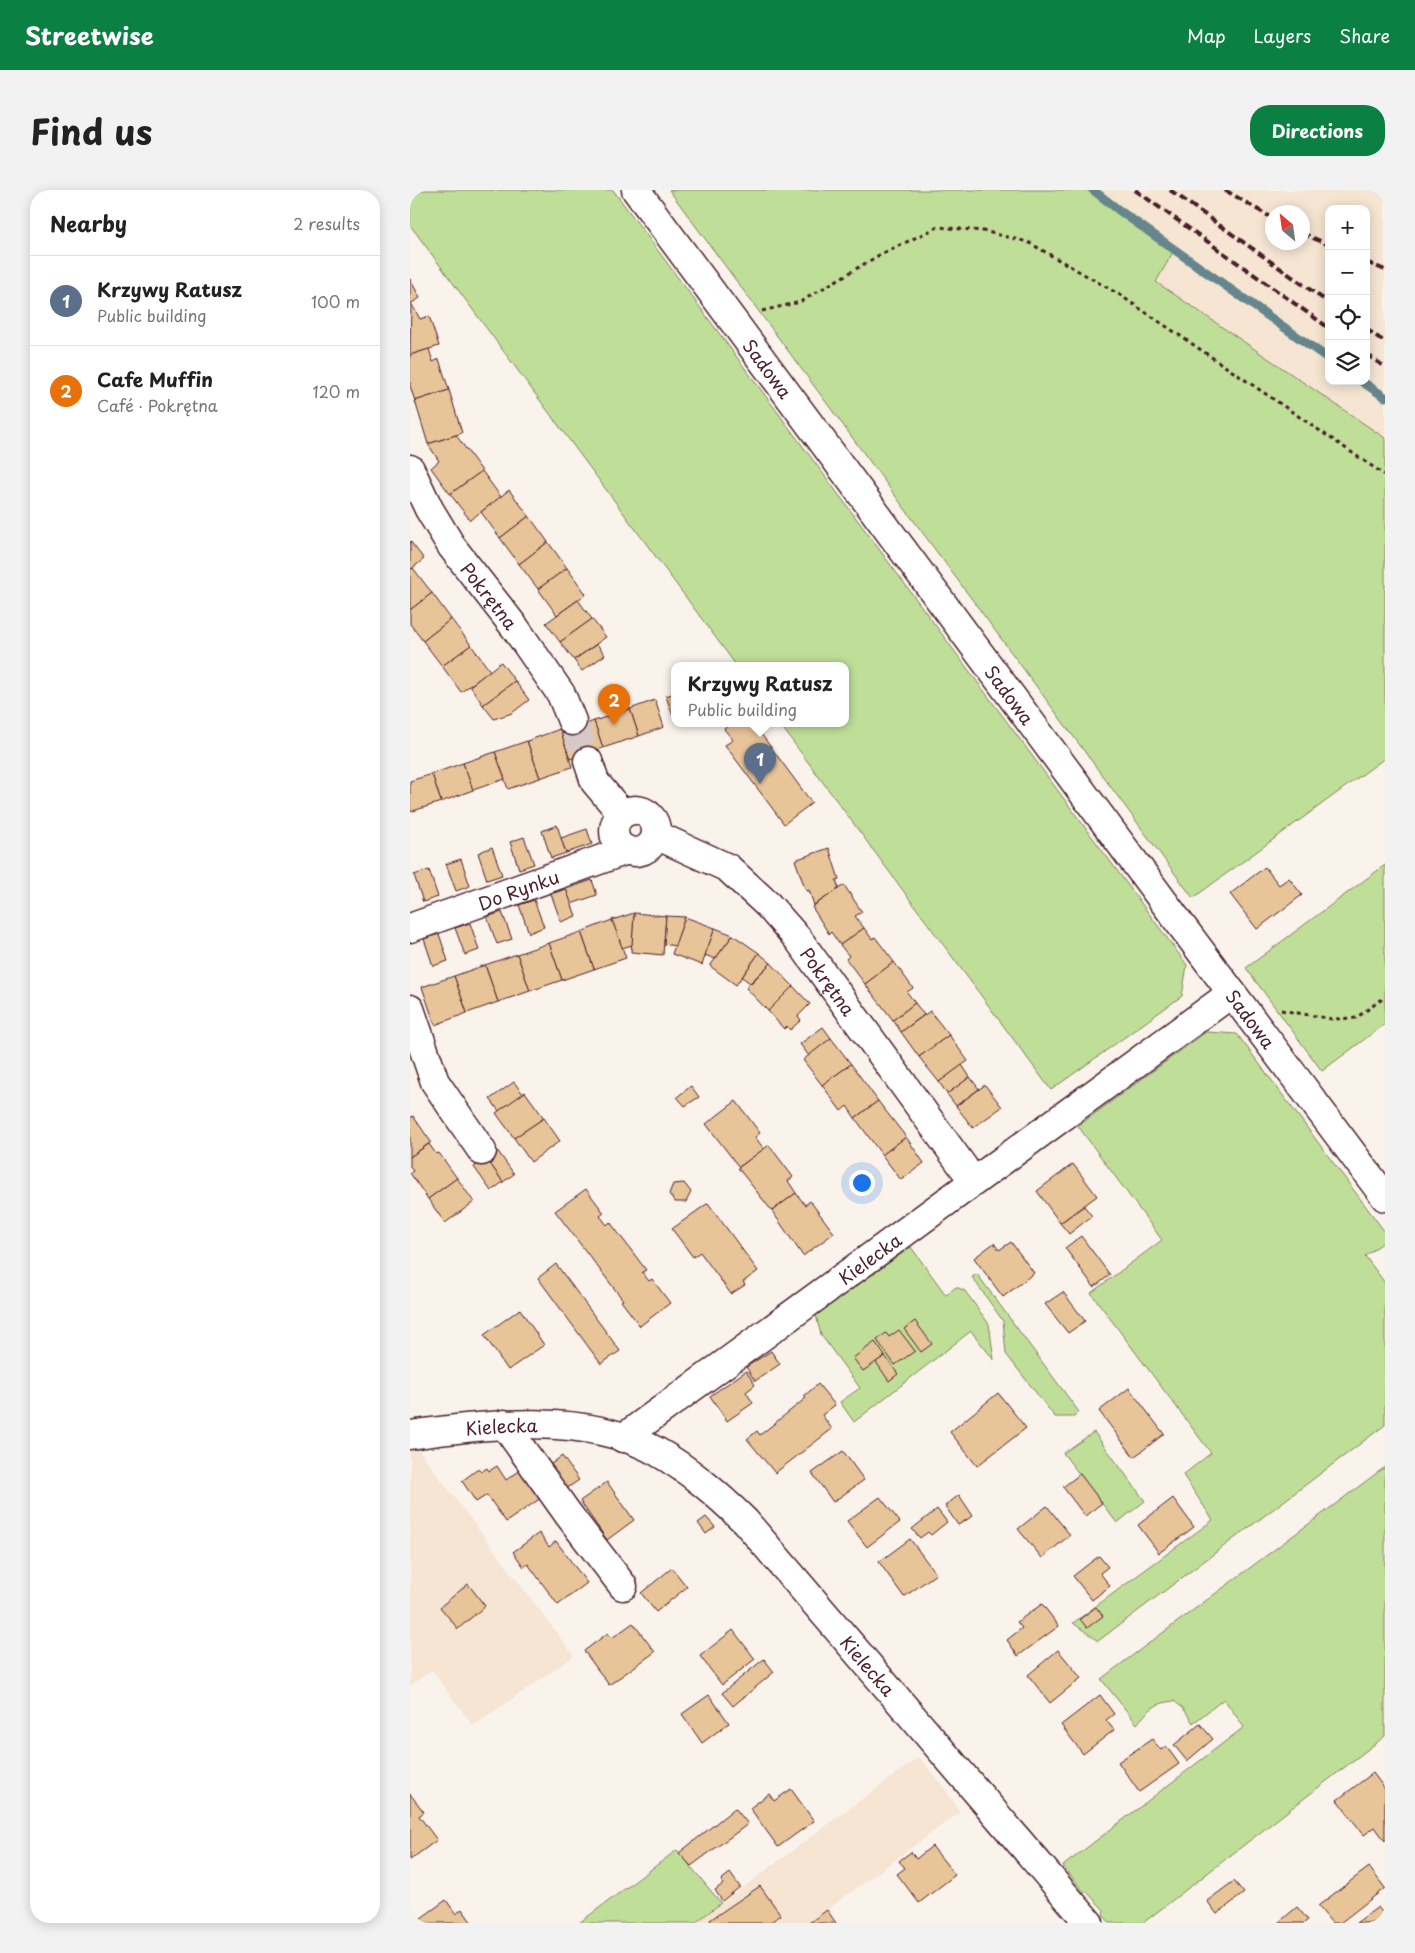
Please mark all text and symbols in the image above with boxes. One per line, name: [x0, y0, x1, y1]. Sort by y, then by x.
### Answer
text: Streetwise: [25, 17, 154, 53]
text: Map: [1187, 22, 1226, 49]
text: Layers: [1254, 22, 1311, 49]
text: Share: [1339, 22, 1390, 49]
text: Find us: [30, 104, 152, 157]
button: Directions: [1250, 105, 1385, 156]
north arrow: [1265, 205, 1310, 250]
map controls: [1325, 205, 1370, 385]
button: +: [1325, 205, 1370, 250]
text: Nearby: [50, 207, 127, 239]
text: 2 results: [293, 211, 360, 235]
button: −: [1325, 250, 1370, 295]
text: Krzywy Ratusz: [97, 275, 242, 303]
text: 1: [62, 289, 70, 313]
text: 100 m: [311, 289, 360, 313]
button: locate: [1325, 295, 1370, 340]
text: Public building: [97, 303, 207, 327]
street label: Sadowa: [737, 333, 800, 404]
button: layers: [1325, 340, 1370, 385]
text: Cafe Muffin: [97, 365, 213, 393]
text: 2: [60, 379, 72, 403]
text: 120 m: [313, 379, 360, 403]
text: Café · Pokrętna: [97, 393, 218, 417]
street label: Pokrętna: [455, 556, 525, 635]
street label: Sadowa: [979, 659, 1042, 730]
popup: [671, 662, 849, 727]
text: Krzywy Ratusz: [687, 669, 833, 697]
pin: 2: [598, 684, 630, 725]
text: Public building: [687, 697, 797, 721]
pin: 1: [744, 743, 776, 784]
street label: Do Rynku: [474, 862, 562, 916]
street label: Pokrętna: [794, 941, 863, 1022]
street label: Sadowa: [1220, 983, 1283, 1054]
your location: [849, 1170, 875, 1196]
street label: Kielecka: [832, 1225, 907, 1290]
street label: Kielecka: [464, 1411, 539, 1441]
street label: Kielecka: [835, 1629, 903, 1702]

